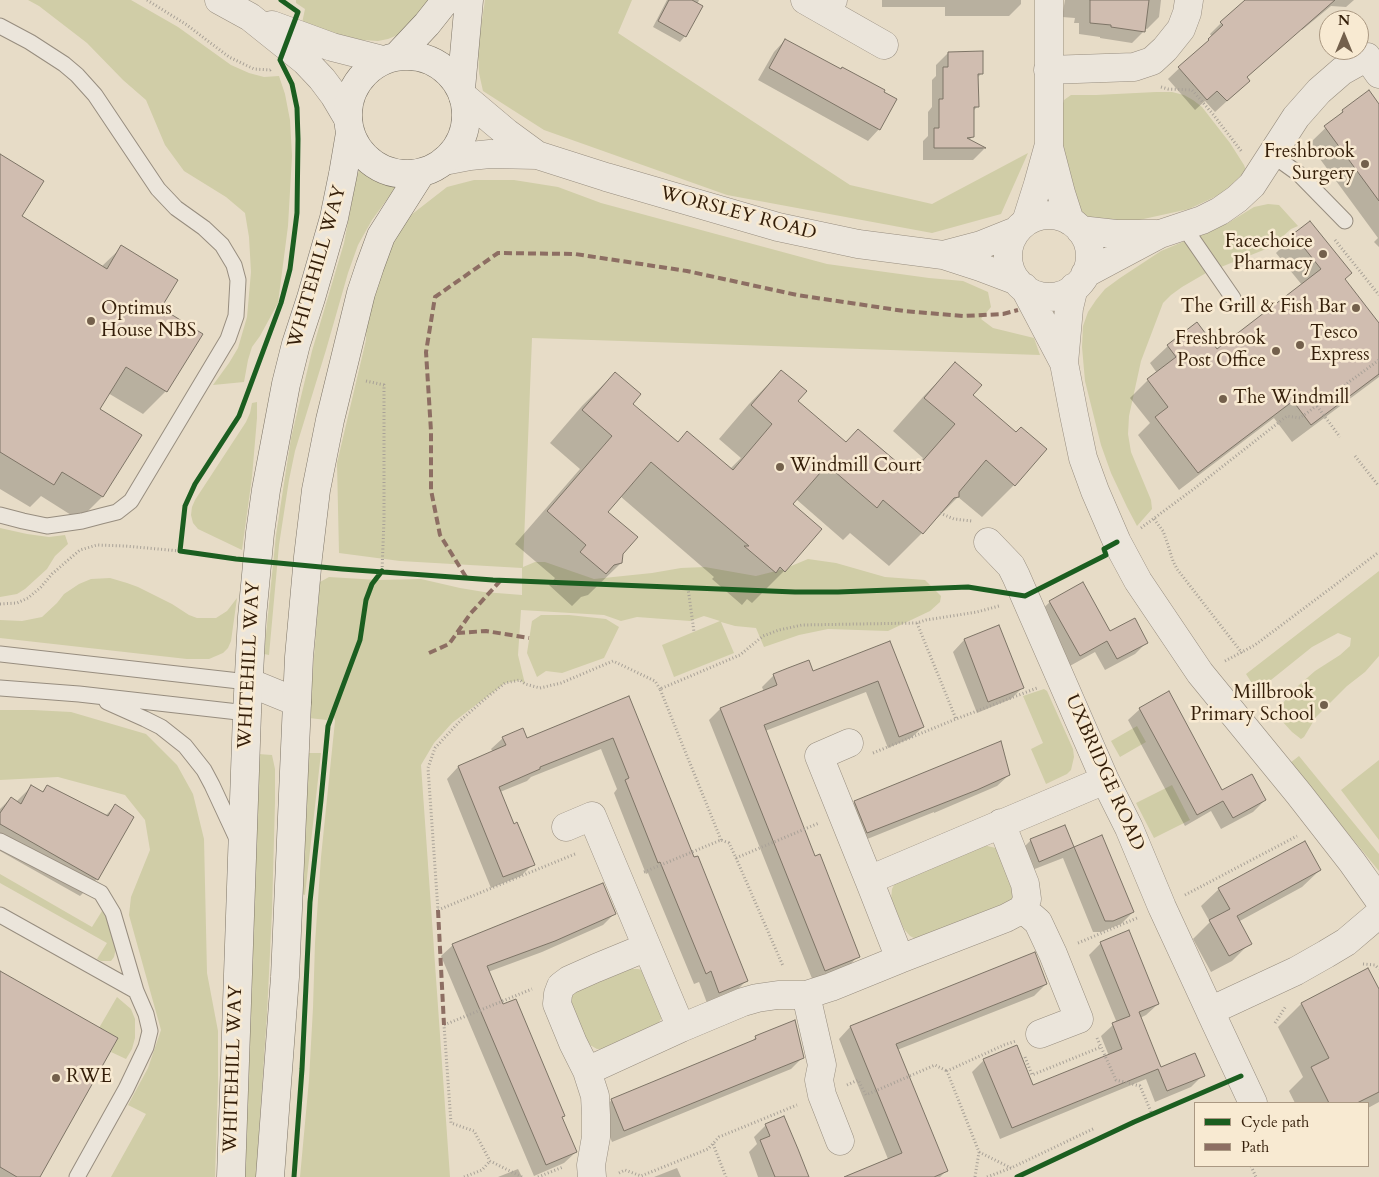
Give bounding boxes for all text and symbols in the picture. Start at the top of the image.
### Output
north arrow [1319,10,1369,60]
text: N [1338,11,1350,30]
place label: Freshbrook Surgery [1264,142,1355,186]
marker: Freshbrook Surgery [1359,158,1371,170]
street label: WORSLEY ROAD [657,182,819,246]
street label: WHITEHILL WAY [284,183,352,351]
place label: Facechoice Pharmacy [1225,232,1313,276]
marker: Facechoice Pharmacy [1317,248,1329,260]
place label: The Grill & Fish Bar [1180,297,1346,319]
place label: Optimus House NBS [101,299,196,343]
marker: The Grill & Fish Bar [1350,302,1362,314]
marker: Optimus House NBS [85,315,97,327]
place label: Tesco Express [1310,323,1370,367]
place label: Freshbrook Post Office [1175,329,1266,373]
marker: Tesco Express [1294,339,1306,351]
marker: Freshbrook Post Office [1270,345,1282,357]
place label: The Windmill [1233,388,1349,410]
marker: The Windmill [1217,393,1229,405]
place label: Windmill Court [790,456,922,478]
marker: Windmill Court [774,461,786,473]
street label: WHITEHILL WAY [234,580,266,750]
place label: Millbrook Primary School [1190,683,1314,727]
street label: UXBRIDGE ROAD [1059,691,1149,855]
marker: Millbrook Primary School [1318,699,1330,711]
street label: WHITEHILL WAY [220,985,248,1153]
place label: RWE [66,1067,112,1089]
marker: RWE [50,1072,62,1084]
legend [1194,1102,1369,1167]
text: Cycle path [1241,1112,1309,1132]
text: Path [1241,1137,1269,1157]

